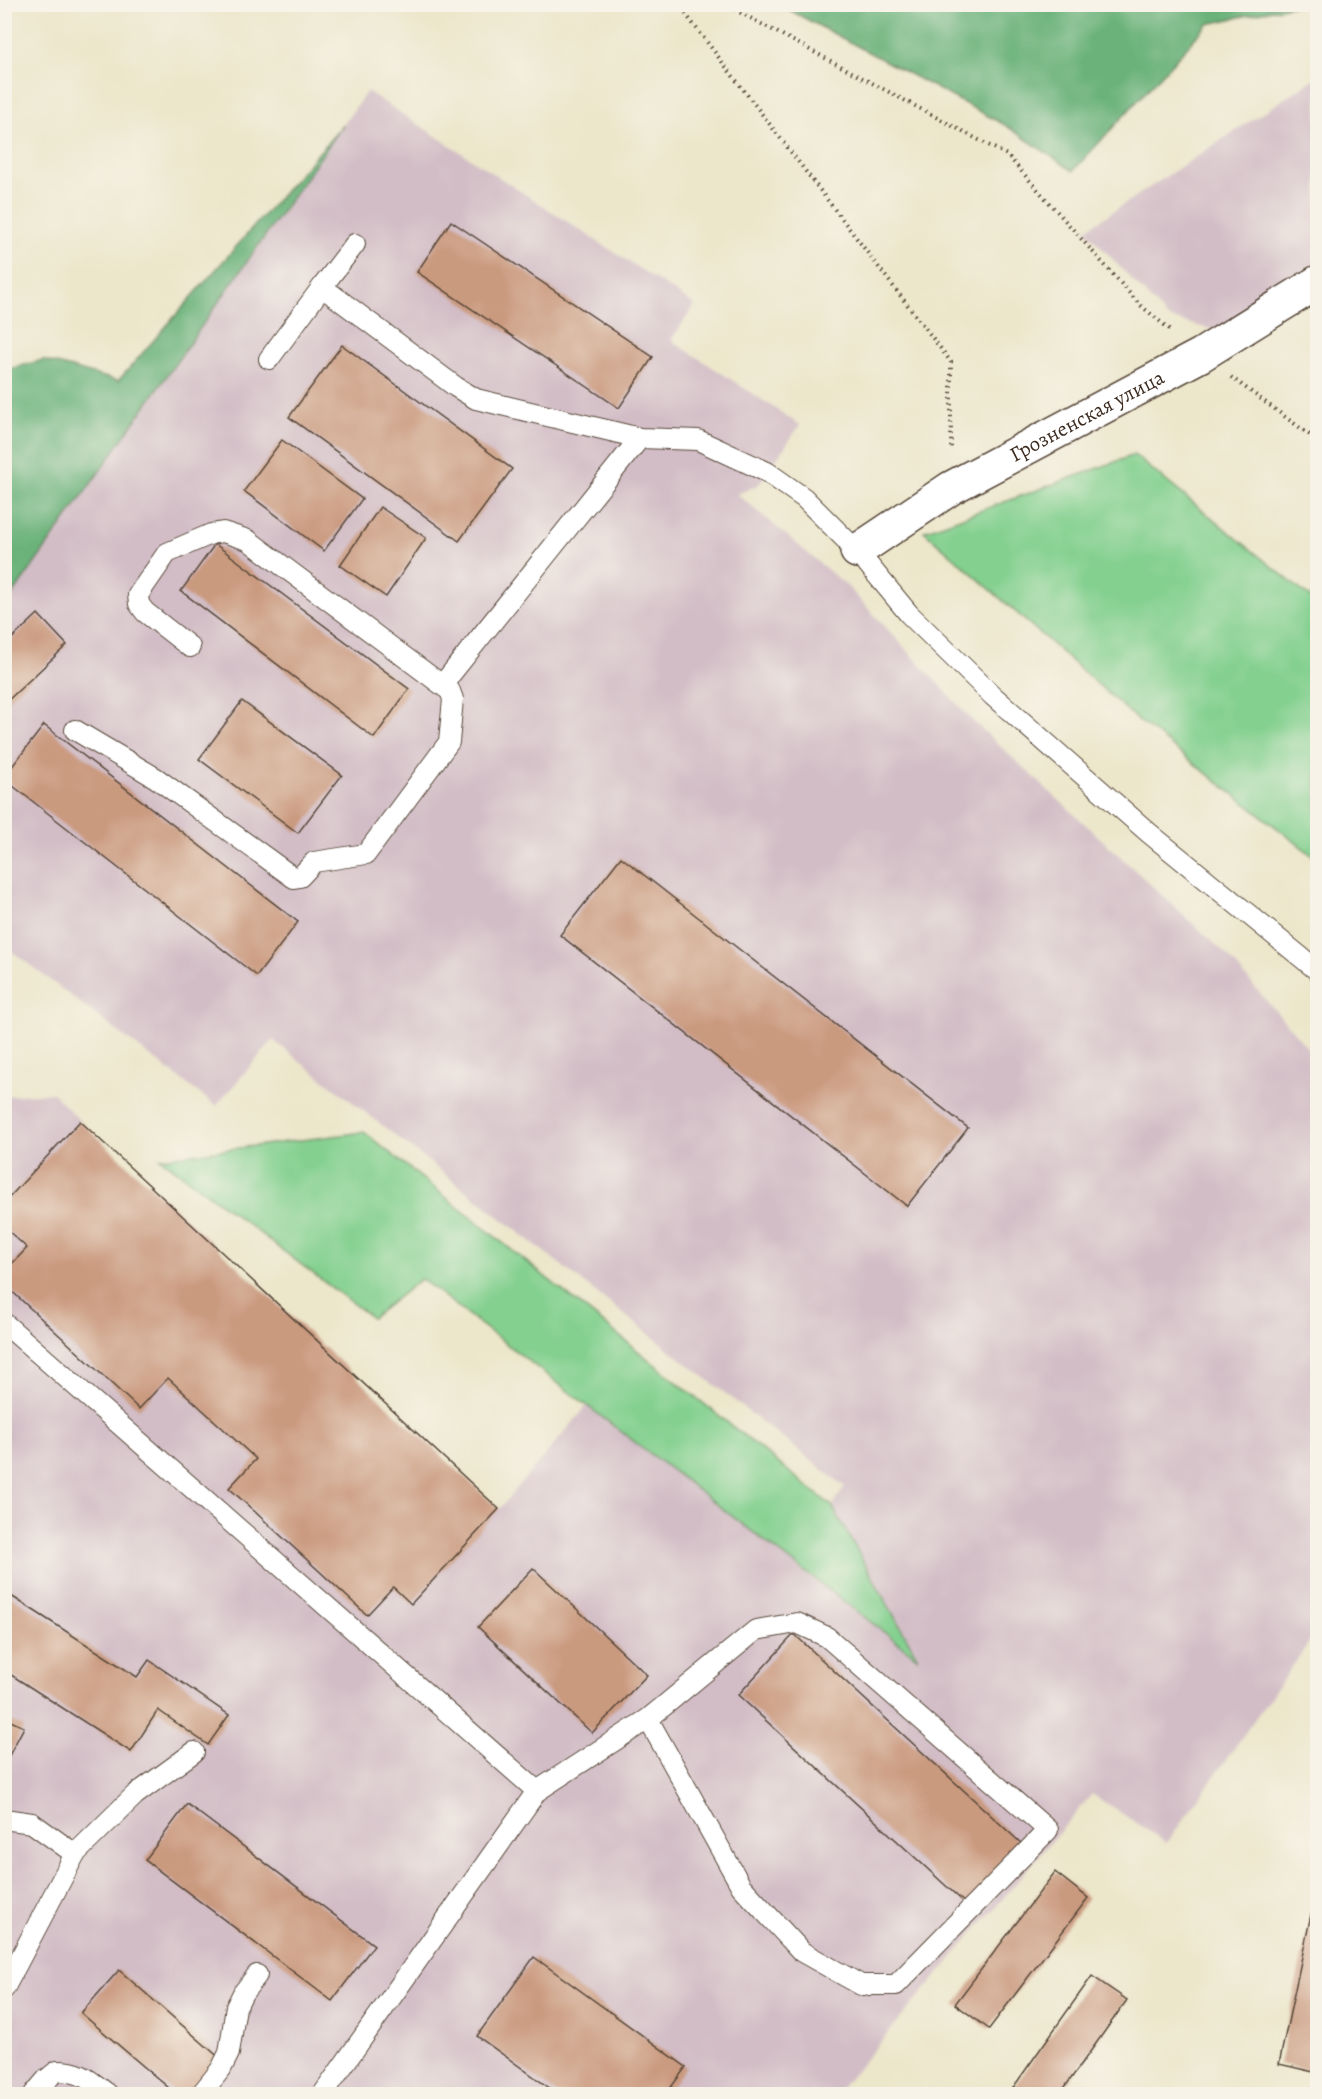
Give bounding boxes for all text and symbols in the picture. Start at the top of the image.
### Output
street label: Грозненская улица [1005,363,1169,468]

